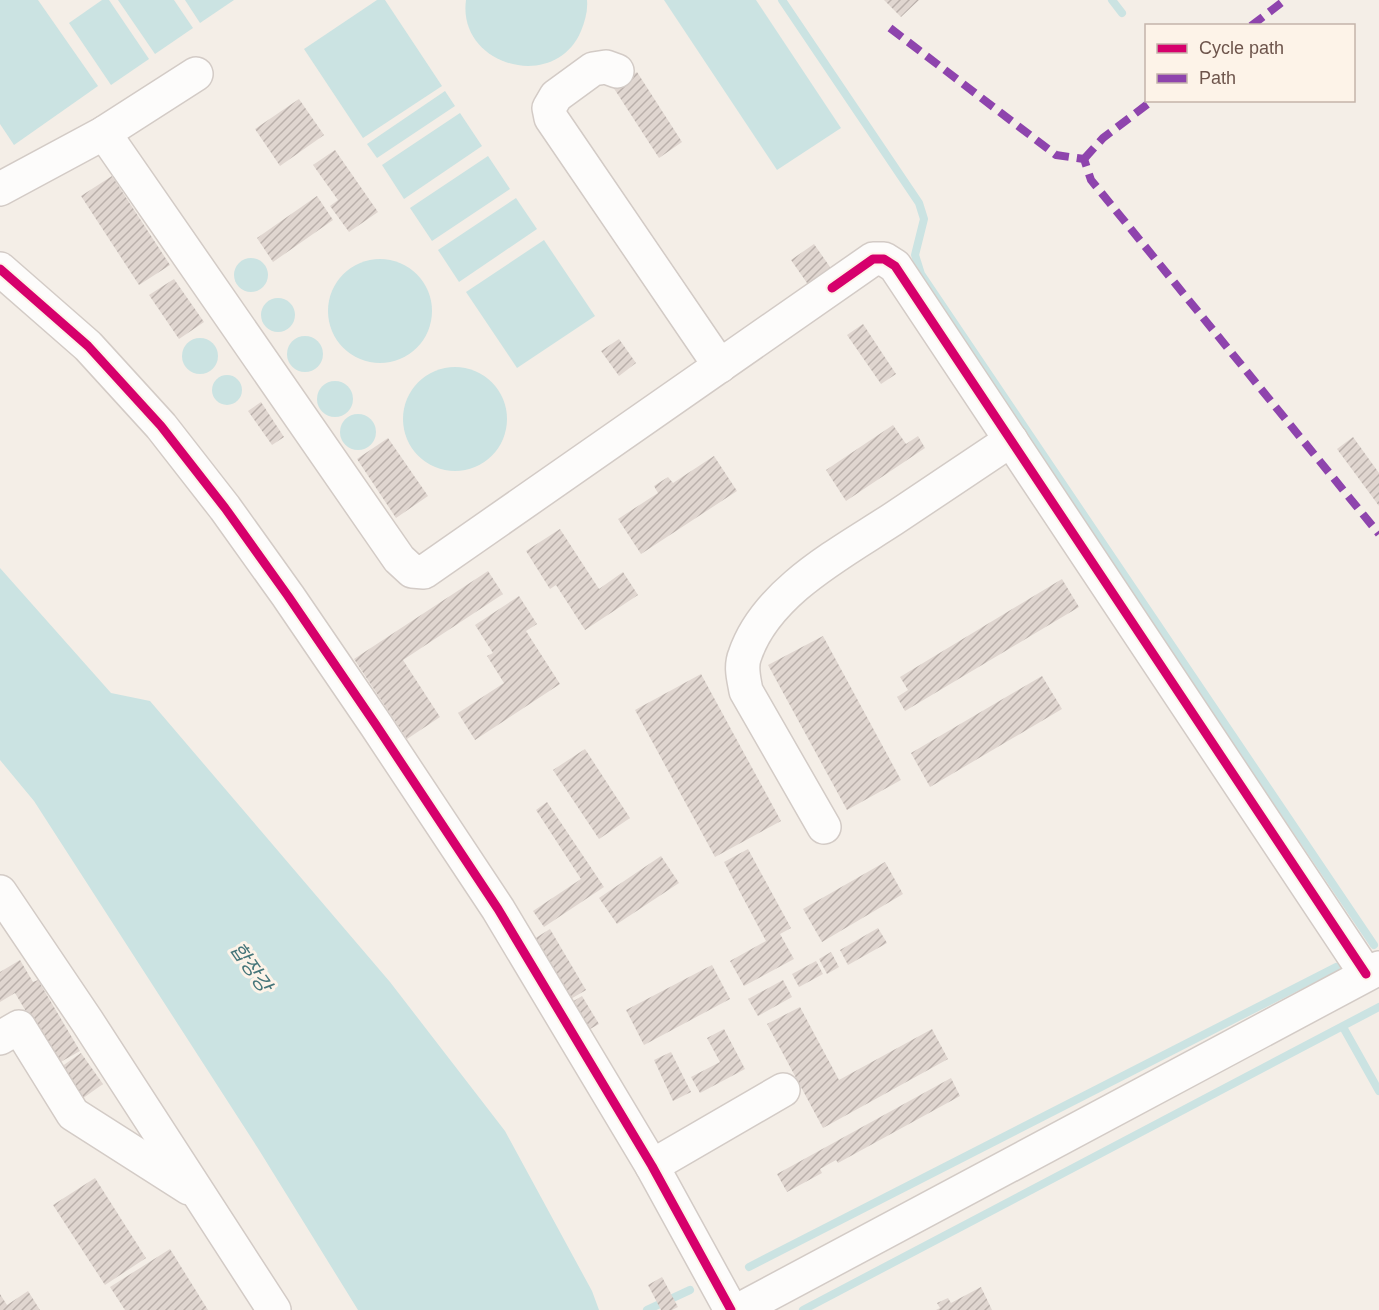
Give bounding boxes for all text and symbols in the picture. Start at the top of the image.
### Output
legend [1145,24,1355,102]
text: Cycle path [1199,38,1284,58]
text: Path [1199,68,1236,88]
water label: 합장강 [226,938,277,998]

